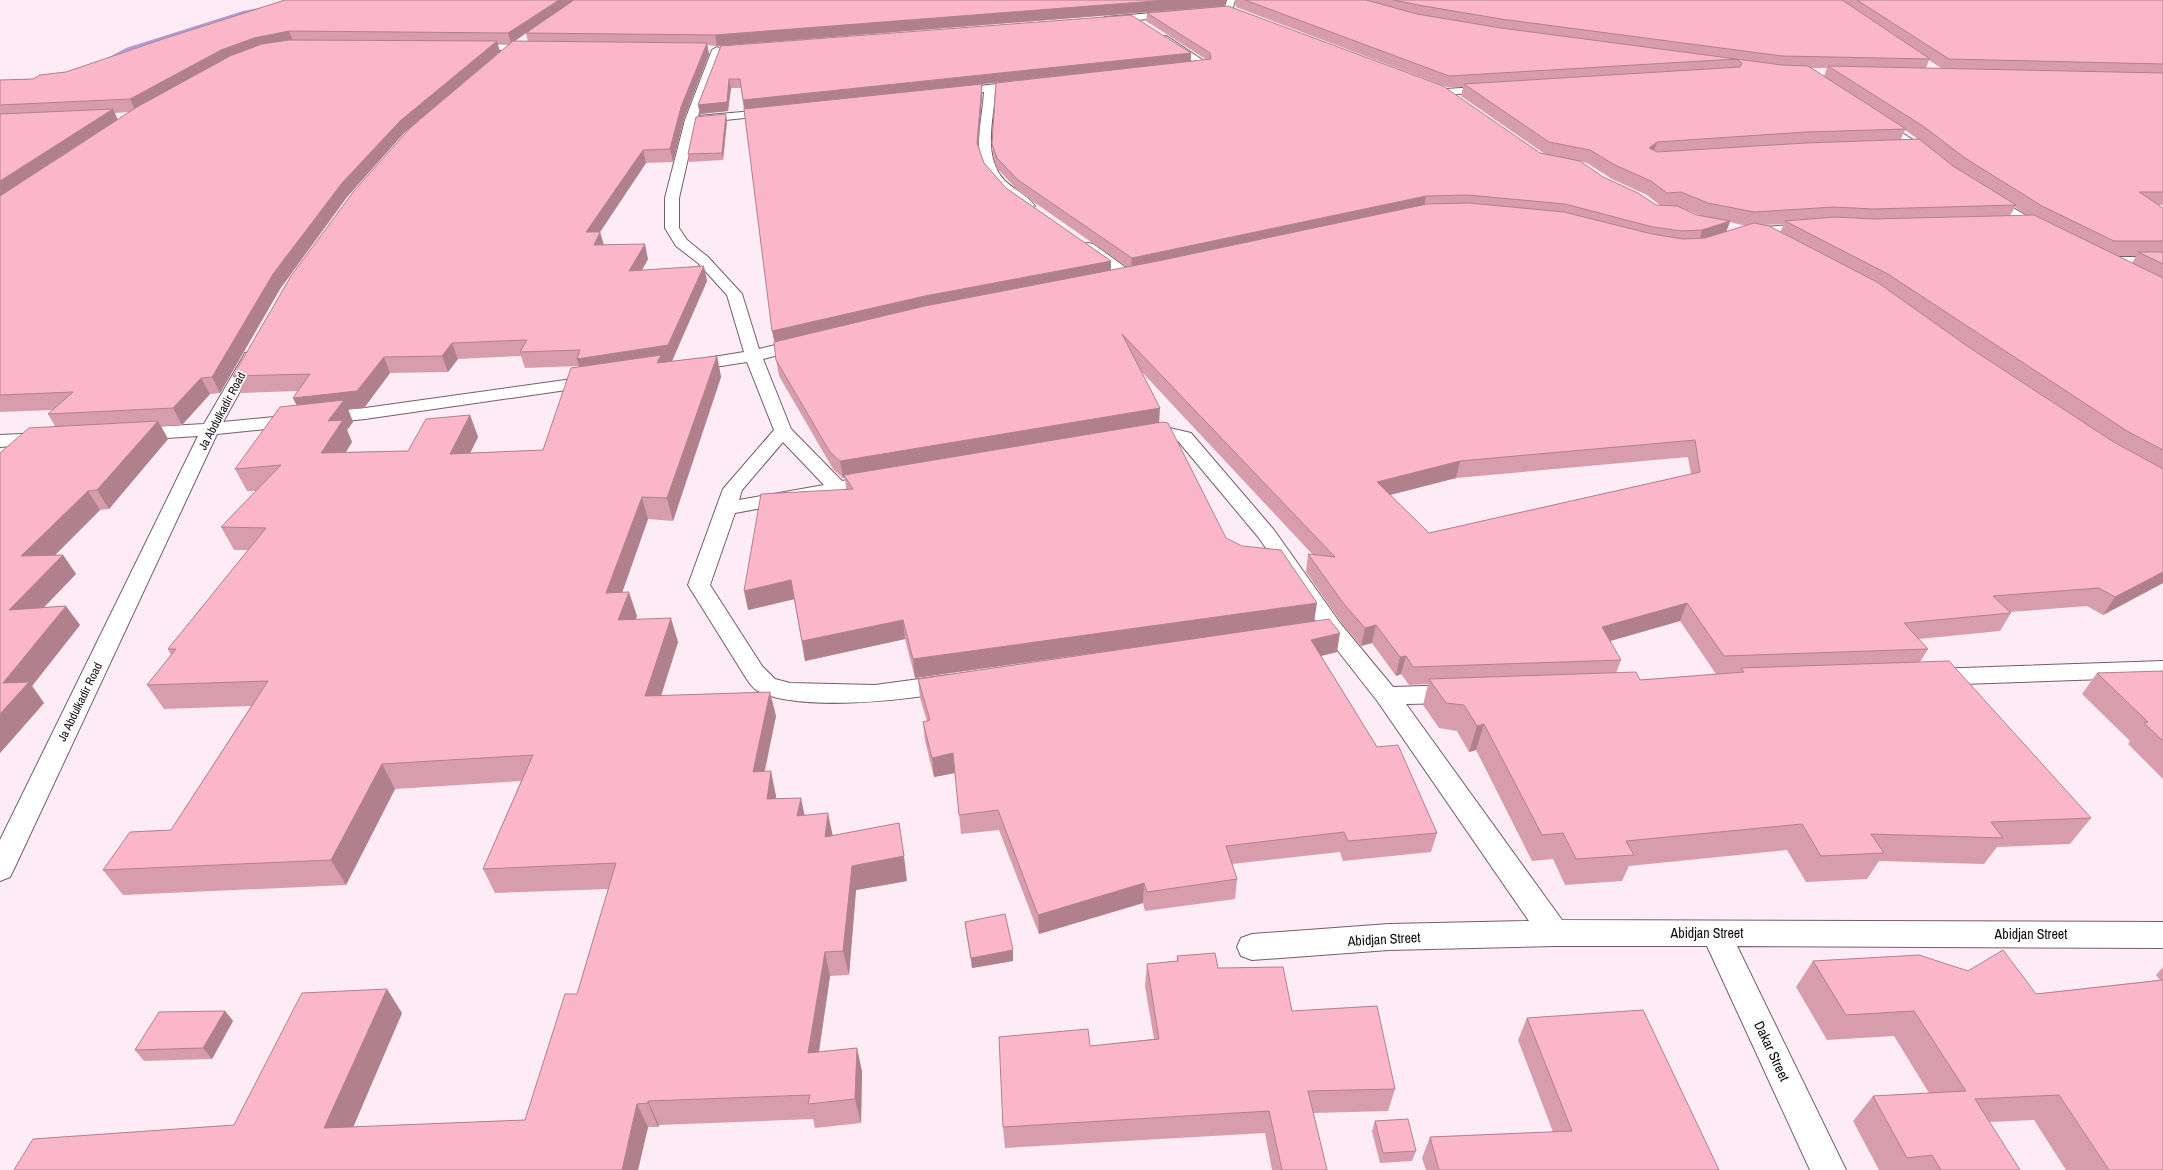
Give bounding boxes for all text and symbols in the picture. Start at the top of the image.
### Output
street label: Ja Abdulkadir Road [195,369,249,453]
street label: Ja Abdulkadir Road [54,660,106,744]
street label: Abidjan Street [1670,924,1743,942]
street label: Abidjan Street [1994,925,2067,943]
street label: Abidjan Street [1346,928,1421,950]
street label: Dakar Street [1750,1018,1794,1084]

